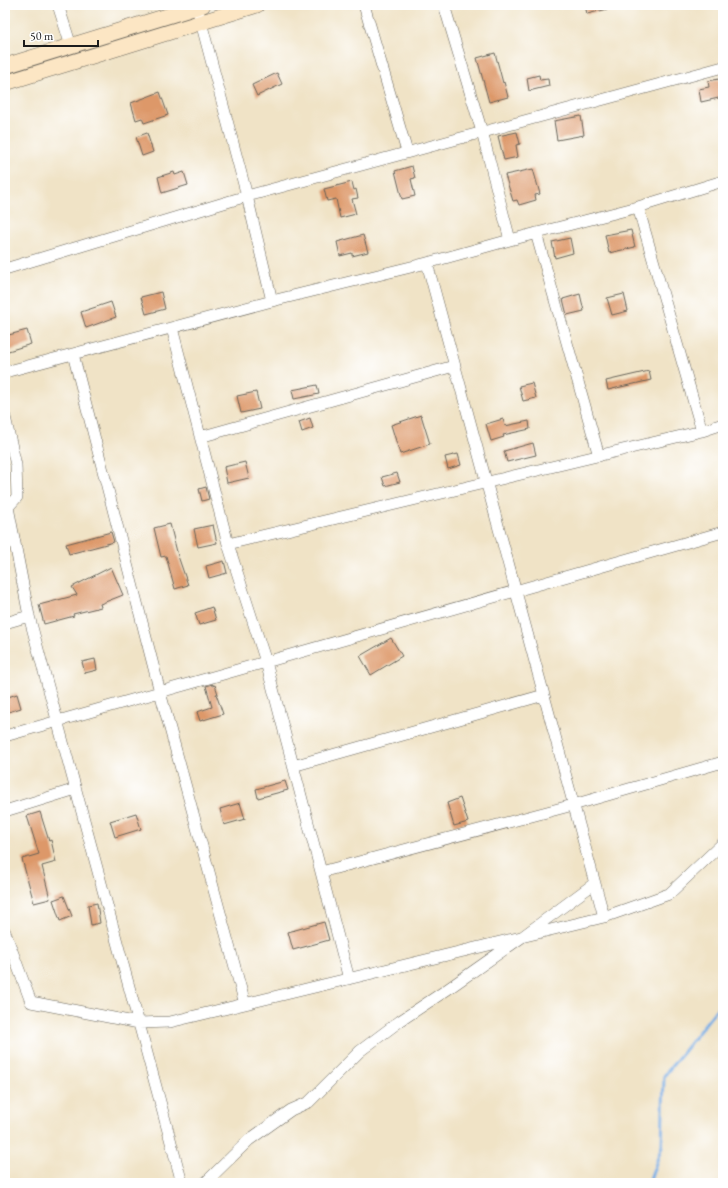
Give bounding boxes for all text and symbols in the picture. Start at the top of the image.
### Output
scale bar [24,22,98,48]
text: 50 m [30,28,54,44]

